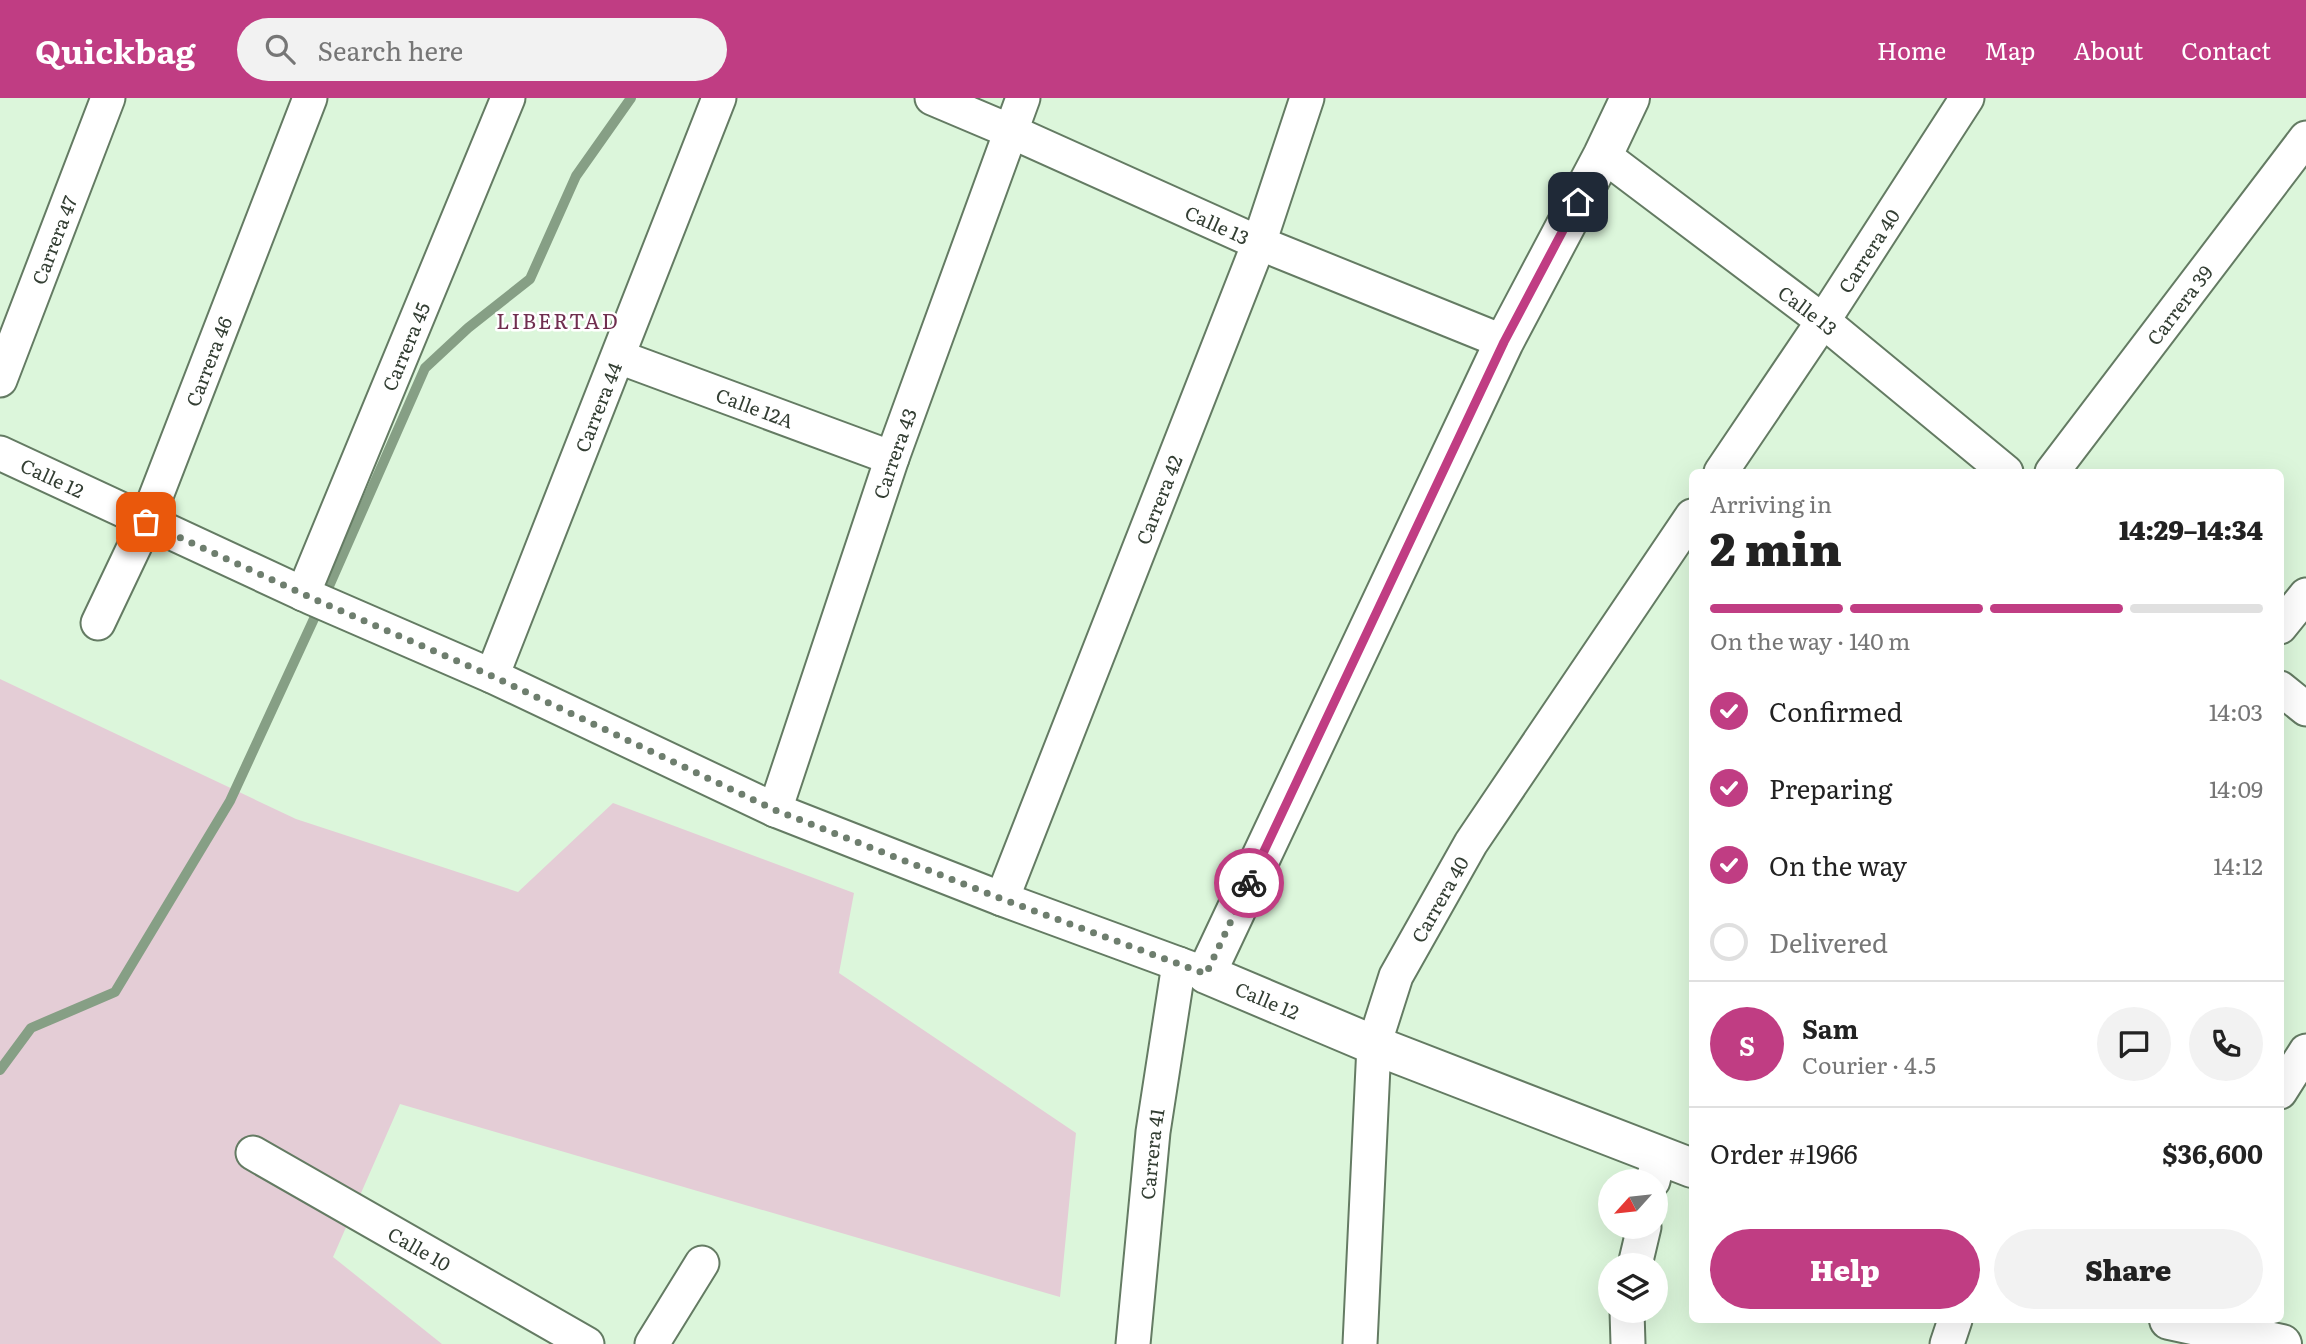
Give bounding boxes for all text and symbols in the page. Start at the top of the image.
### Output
search box [237,18,727,81]
text: Quickbag [35,25,195,74]
icon: search [261,30,299,68]
text: Search here [317,30,463,69]
text: Home [1877,32,1946,67]
text: Map [1984,32,2035,67]
text: About [2073,32,2143,67]
text: Contact [2181,32,2271,67]
pin [1548,172,1608,232]
icon: home [1559,183,1597,221]
street label: Carrera 47 [24,191,84,288]
street label: Calle 13 [1181,198,1254,251]
street label: Carrera 40 [1831,203,1906,298]
street label: Carrera 39 [2140,259,2219,351]
street label: Calle 13 [1773,278,1844,341]
street label: Carrera 45 [375,297,436,395]
district label: LIBERTAD [496,304,620,335]
street label: Carrera 46 [178,312,238,410]
street label: Carrera 44 [567,357,628,456]
street label: Calle 12A [712,380,798,434]
street label: Carrera 43 [865,404,923,502]
street label: Calle 12 [16,451,89,504]
street label: Carrera 42 [1128,451,1189,548]
text: Arriving in [1710,486,1832,520]
pin [116,492,176,552]
icon: bag [127,503,165,541]
text: 14:29–14:34 [2119,509,2263,548]
text: 2 min [1710,512,1842,580]
text: On the way · 140 m [1710,623,1910,657]
text: Confirmed [1769,691,1903,730]
icon: check [1710,692,1748,730]
text: 14:03 [2209,694,2263,728]
text: Preparing [1769,768,1892,807]
icon: check [1710,769,1748,807]
text: 14:09 [2209,771,2263,805]
text: On the way [1769,845,1907,884]
icon: check [1710,846,1748,884]
courier [1214,848,1284,918]
text: 14:12 [2213,848,2263,882]
street label: Carrera 40 [1404,851,1475,947]
icon: bike [1230,864,1268,902]
text: Delivered [1769,922,1888,961]
street label: Calle 12 [1231,974,1304,1026]
button: chat [2097,1007,2171,1081]
button: phone [2189,1007,2263,1081]
text: Sam [1802,1008,1858,1047]
text: S [1739,1025,1755,1064]
text: Courier · 4.5 [1802,1047,1936,1081]
street label: Carrera 41 [1133,1106,1171,1201]
text: Order #1966 [1710,1133,1858,1172]
text: $36,600 [2162,1133,2263,1172]
north arrow [1598,1169,1668,1239]
map controls [1598,1169,1668,1323]
street label: Calle 10 [383,1219,456,1277]
button: Help [1710,1229,1980,1309]
button: Share [1994,1229,2263,1309]
button: layers [1598,1253,1668,1323]

